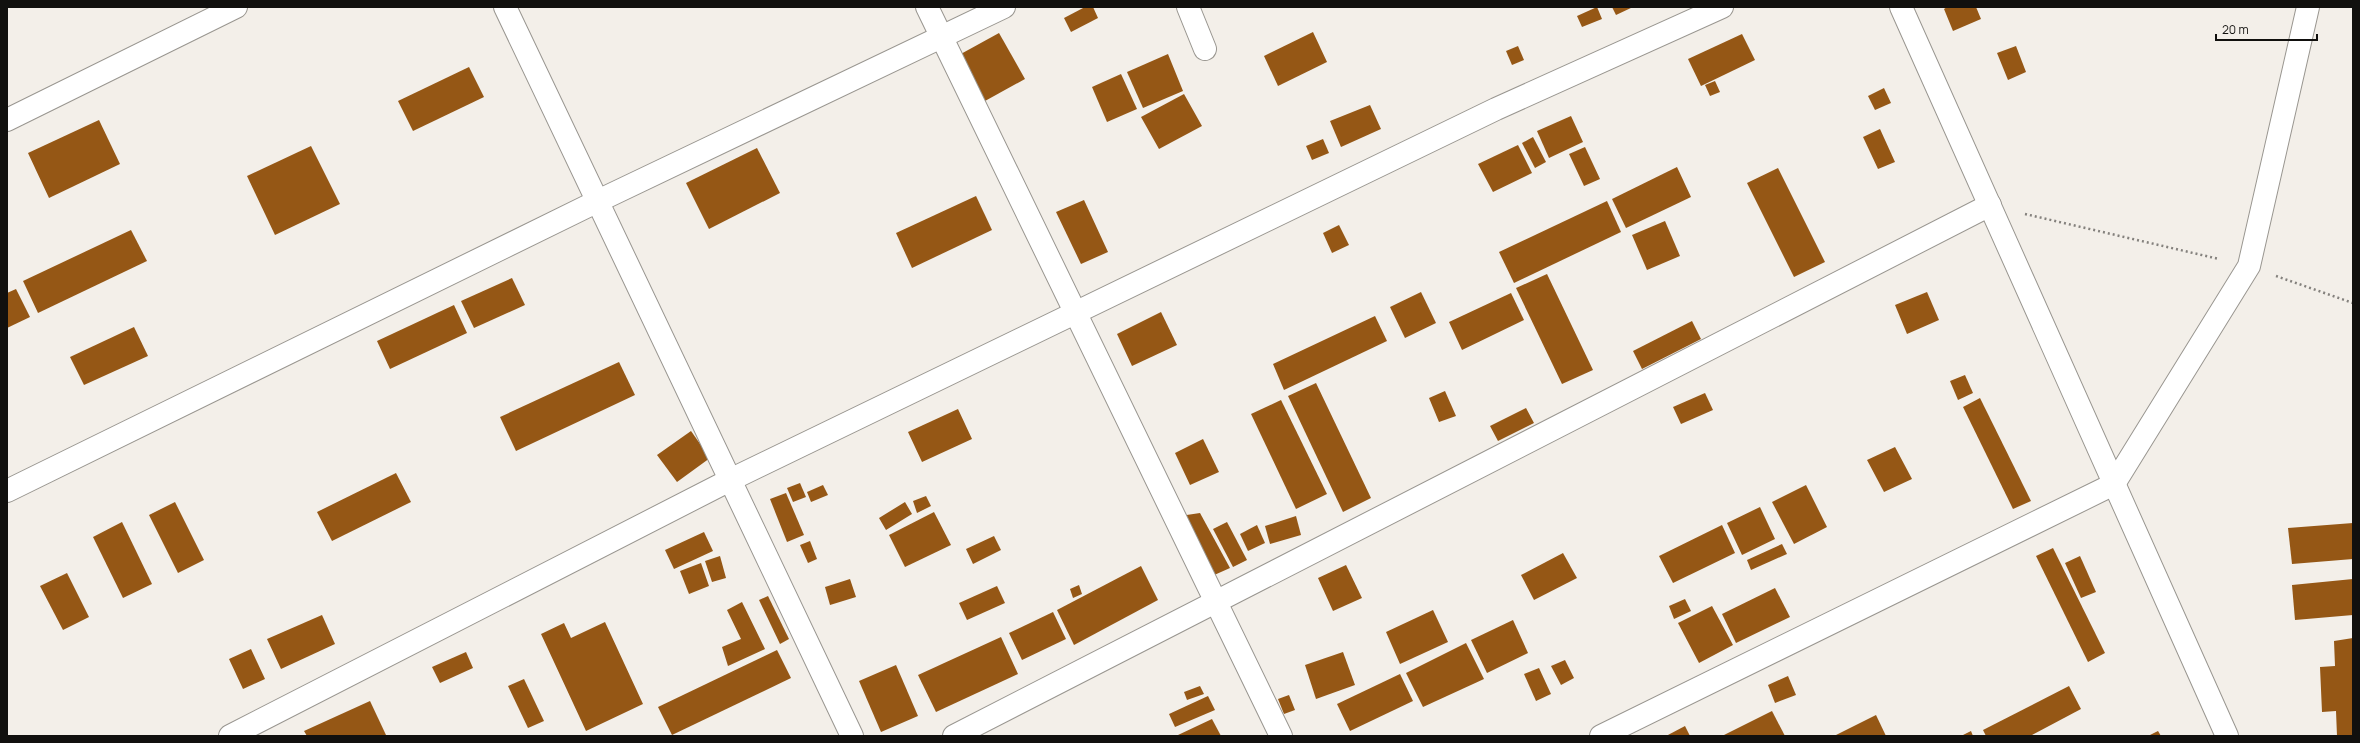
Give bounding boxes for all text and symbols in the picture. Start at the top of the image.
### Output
scale bar [2216,16,2317,42]
text: 20 m [2222,21,2249,38]

